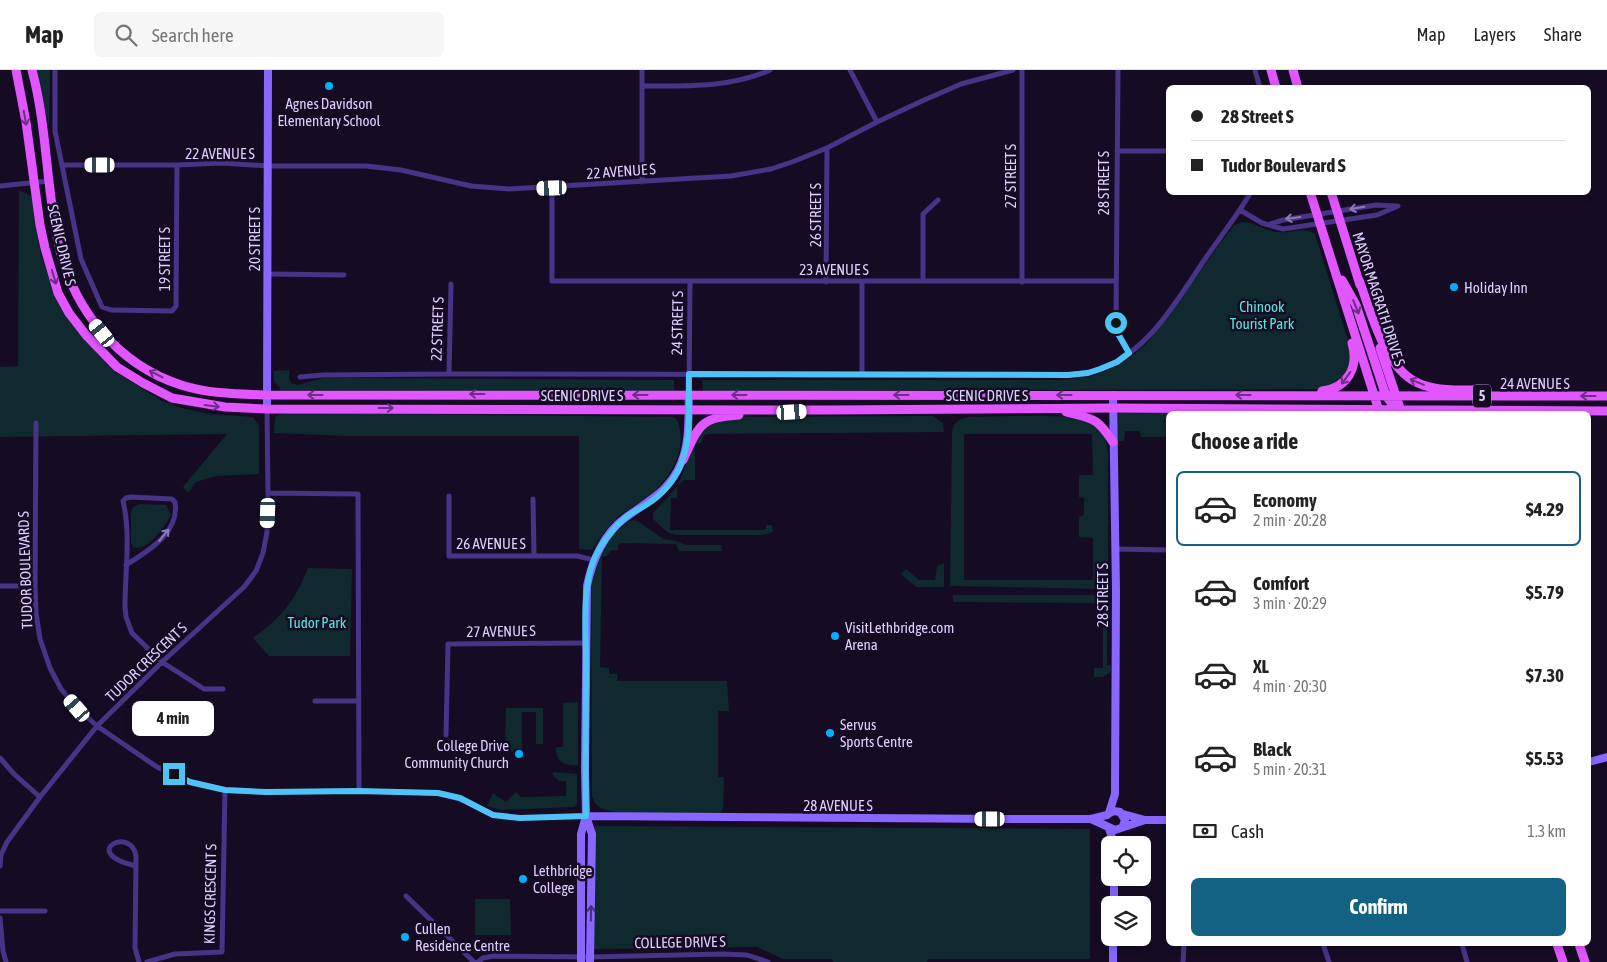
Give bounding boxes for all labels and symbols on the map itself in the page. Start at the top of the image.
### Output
marker: Agnes Davidson Elementary School [323,80,335,92]
place label: Agnes Davidson Elementary School [277,95,381,129]
one-way arrow [21,109,31,125]
street label: 27 STREET S [1002,144,1019,208]
street label: 22 AVENUE S [185,145,255,162]
street label: 28 STREET S [1095,151,1112,215]
car [85,158,115,173]
street label: 22 AVENUE S [586,160,656,182]
car [536,180,567,196]
street label: 26 STREET S [807,183,824,247]
street label: SCENIC DRIVE S [44,203,80,287]
one-way arrow [1349,203,1365,213]
street label: 20 STREET S [246,207,263,271]
one-way arrow [1285,214,1301,224]
street label: 19 STREET S [156,227,173,291]
street label: MAYOR MAGRATH DRIVE S [1349,230,1409,368]
street label: 23 AVENUE S [799,261,869,278]
one-way arrow [49,269,59,285]
place label: Holiday Inn [1464,279,1528,296]
marker: Holiday Inn [1448,281,1460,293]
street label: 24 STREET S [668,291,686,355]
street label: 22 STREET S [427,297,447,361]
park label: Chinook Tourist Park [1230,298,1295,332]
one-way arrow [1352,299,1362,314]
route start [1105,312,1127,334]
car [86,317,117,349]
one-way arrow [148,369,163,379]
one-way arrow [1341,371,1351,385]
street label: 24 AVENUE S [1500,375,1570,392]
one-way arrow [1410,377,1425,387]
road number: 5 [1473,384,1491,408]
street label: SCENIC DRIVE S [541,387,623,404]
street label: SCENIC DRIVE S [946,387,1028,404]
one-way arrow [470,389,486,399]
one-way arrow [307,390,324,400]
one-way arrow [632,390,648,400]
one-way arrow [731,390,748,400]
one-way arrow [894,390,910,400]
one-way arrow [1056,390,1072,400]
one-way arrow [1236,390,1252,400]
one-way arrow [1581,391,1597,401]
one-way arrow [203,401,219,411]
one-way arrow [377,403,393,413]
car [776,404,807,420]
car [259,498,276,528]
street label: TUDOR BOULEVARD S [14,511,36,629]
one-way arrow [158,528,169,541]
street label: 26 AVENUE S [456,535,526,552]
street label: 28 STREET S [1094,563,1111,627]
park label: Tudor Park [288,614,347,631]
street label: TUDOR CRESCENT S [102,619,190,705]
place label: VisitLethbridge.com Arena [845,619,954,653]
street label: 27 AVENUE S [466,622,536,640]
marker: VisitLethbridge.com Arena [829,630,841,642]
car [61,692,92,724]
callout: 4 min [133,702,215,736]
place label: Servus Sports Centre [840,716,913,750]
marker: Servus Sports Centre [824,727,836,739]
place label: College Drive Community Church [405,737,509,771]
marker: College Drive Community Church [513,748,525,760]
route end [163,763,185,785]
street label: 28 AVENUE S [803,797,873,814]
car [975,812,1005,827]
street label: KINGS CRESCENT S [201,844,219,944]
place label: Lethbridge College [533,862,592,896]
marker: Lethbridge College [517,873,529,885]
one-way arrow [586,906,596,922]
place label: Cullen Residence Centre [415,920,510,954]
marker: Cullen Residence Centre [399,931,411,943]
street label: COLLEGE DRIVE S [634,933,726,951]

